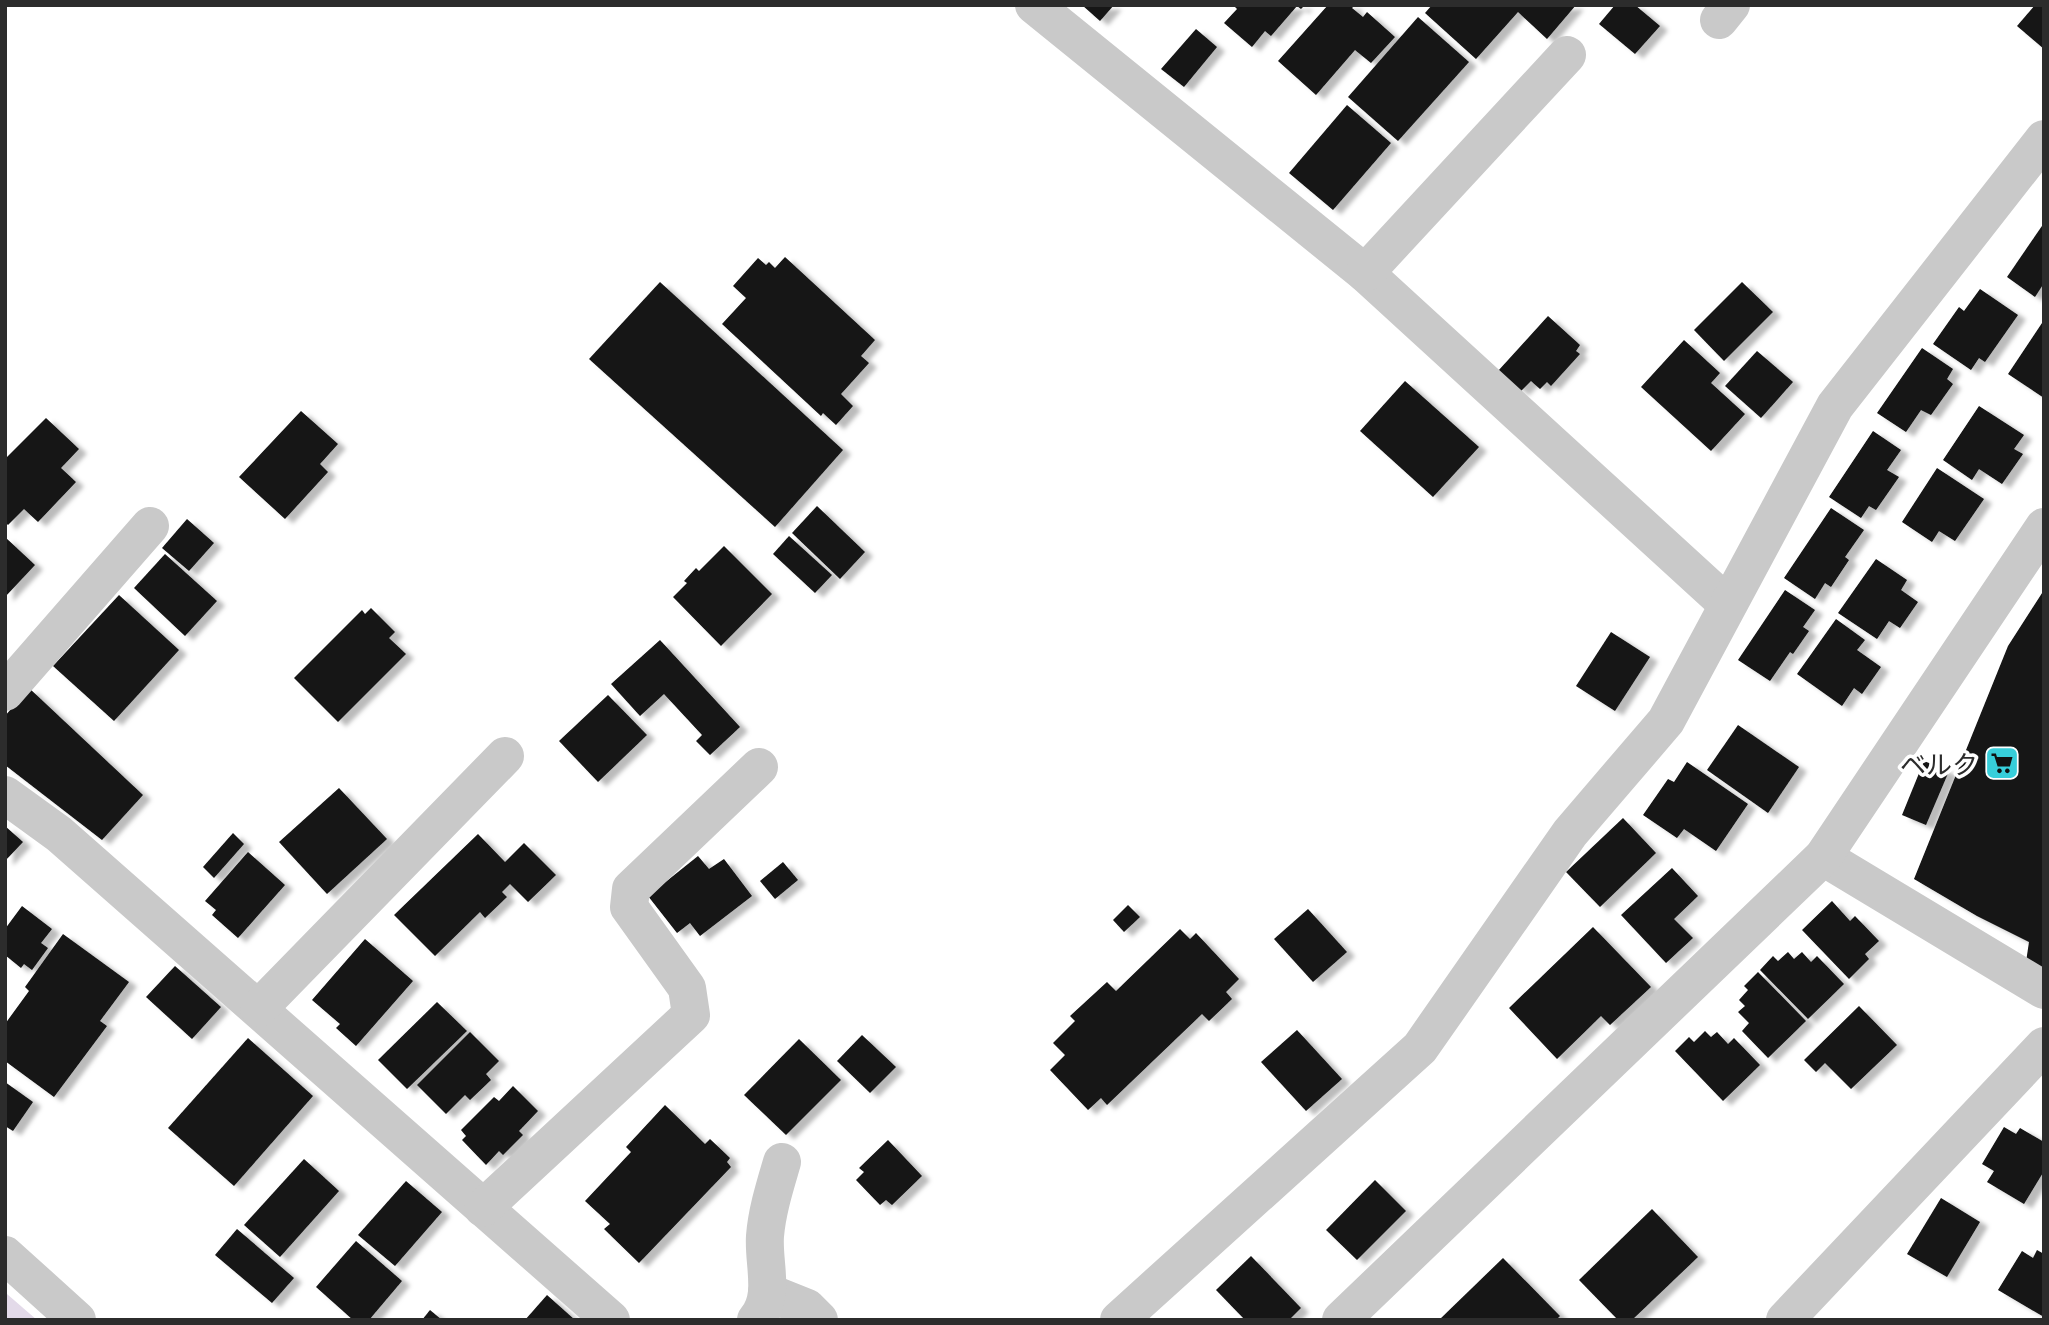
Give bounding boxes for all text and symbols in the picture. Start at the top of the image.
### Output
supermarket icon: ベルク [1983,744,2021,782]
place label: ベルク [1900,748,1978,779]

